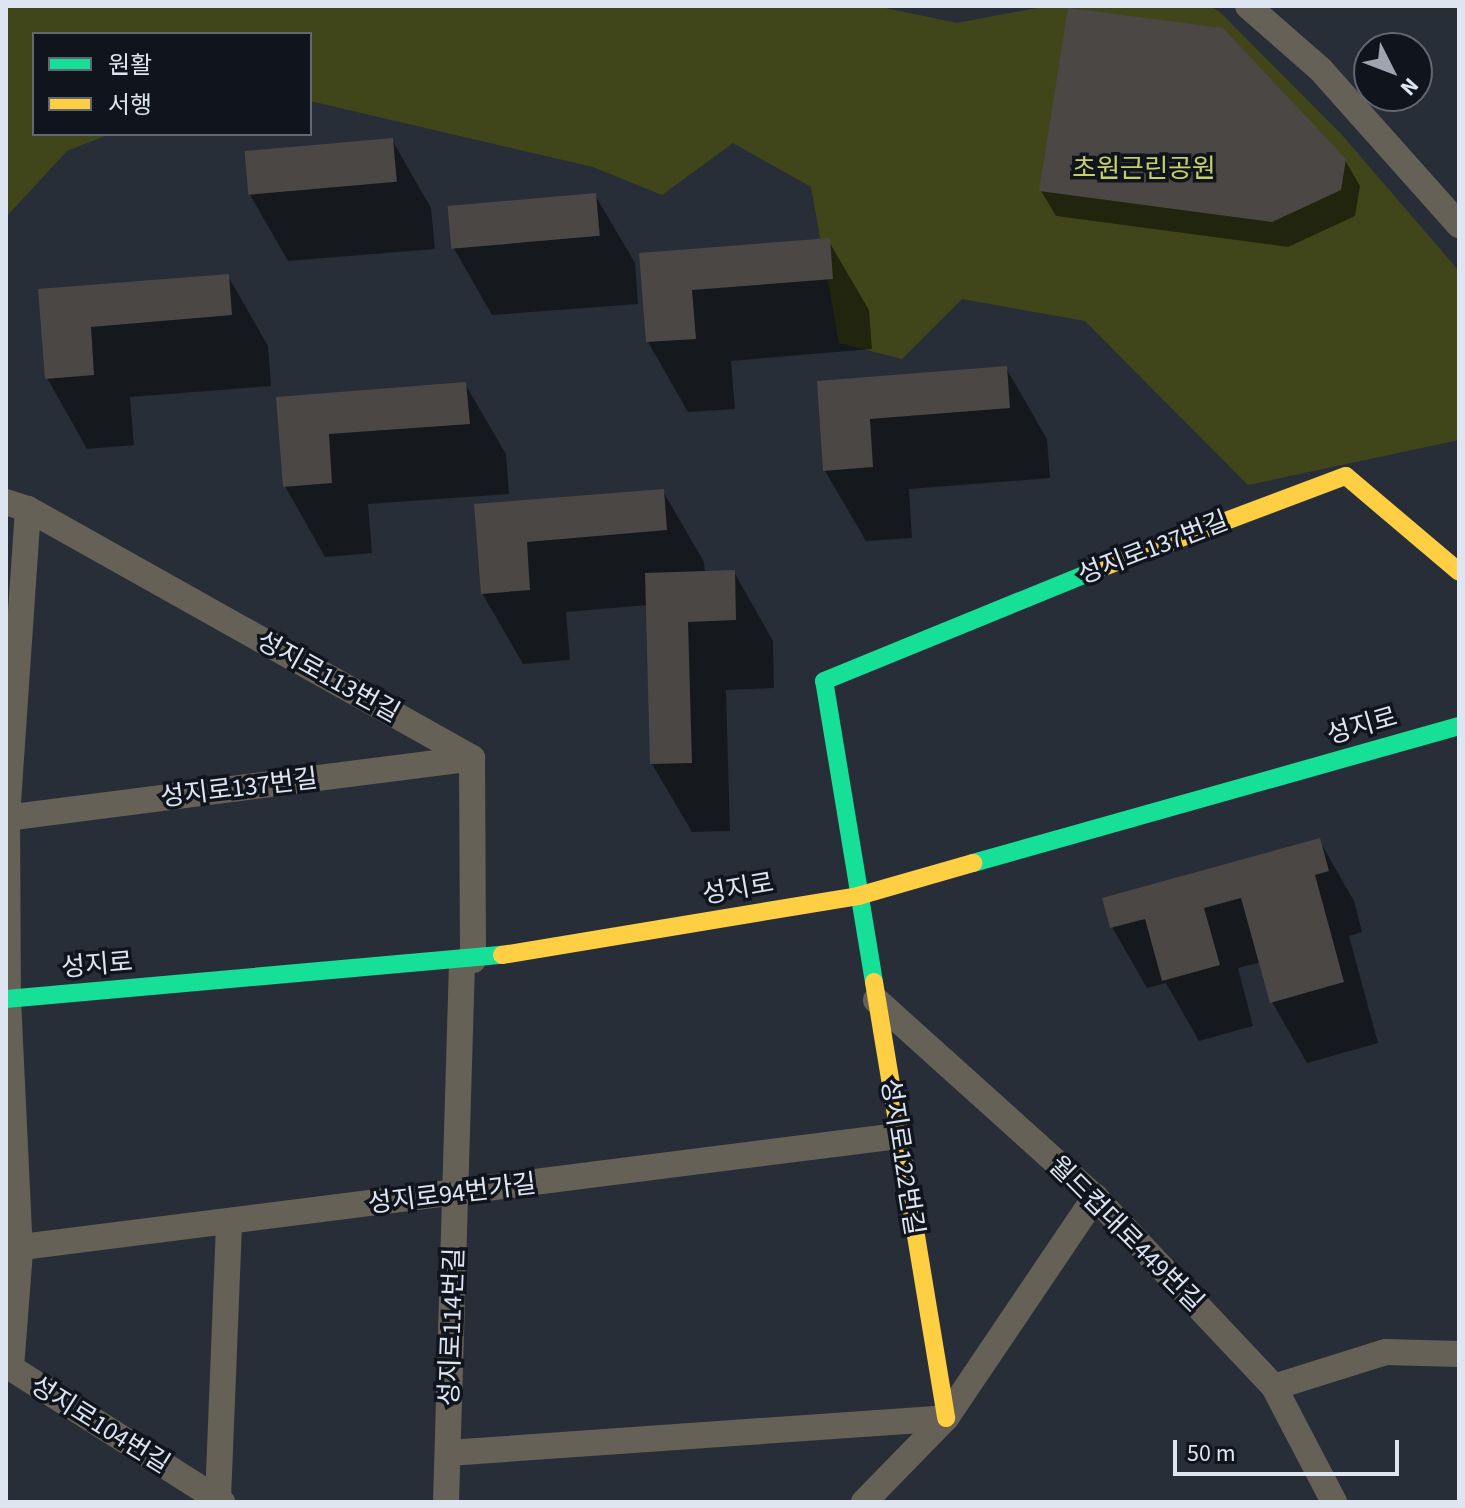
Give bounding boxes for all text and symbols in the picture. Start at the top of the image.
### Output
legend [32,32,312,136]
north arrow [1353,32,1433,112]
text: 원활 [108,48,152,83]
text: N [1393,71,1426,103]
text: 서행 [108,88,152,123]
park label: 초원근린공원 [1072,153,1216,185]
street label: 성지로137번길 [1073,505,1233,591]
street label: 성지로113번길 [251,625,405,729]
street label: 성지로 [1323,701,1401,751]
street label: 성지로137번길 [159,763,319,813]
street label: 성지로 [700,867,776,911]
street label: 성지로 [60,946,134,984]
street label: 성지로122번길 [874,1076,930,1238]
street label: 월드컵대로449번길 [1042,1150,1210,1318]
street label: 성지로94번가길 [366,1168,538,1220]
street label: 성지로114번길 [434,1247,470,1407]
street label: 성지로104번길 [25,1370,175,1480]
scale bar [1177,1424,1403,1474]
text: 50 m [1187,1436,1236,1471]

